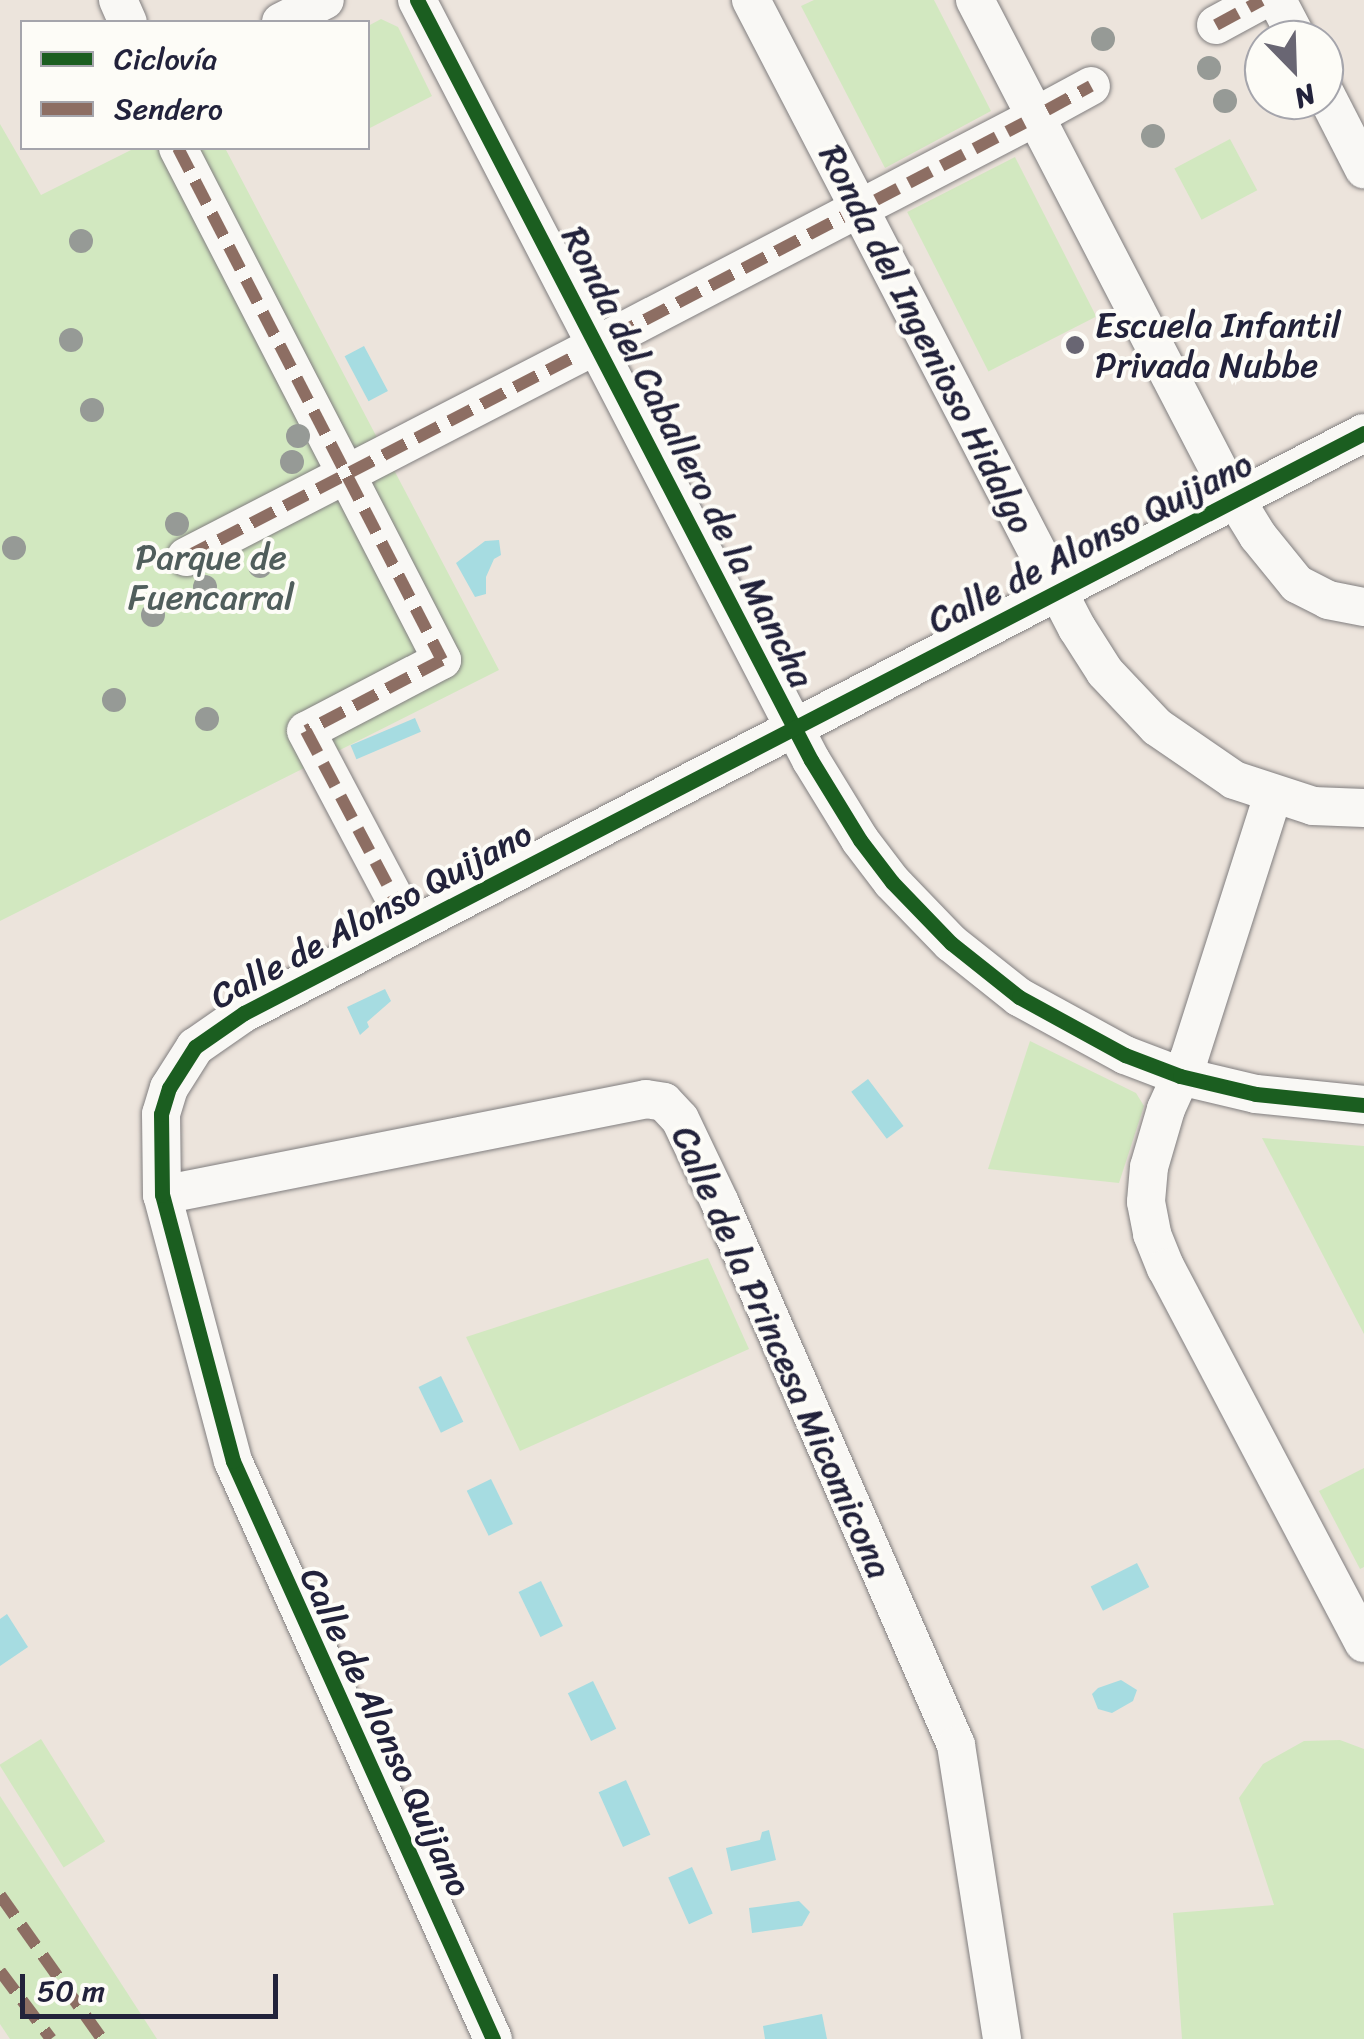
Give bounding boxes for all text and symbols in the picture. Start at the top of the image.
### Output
legend [20,20,370,150]
north arrow [1244,20,1344,120]
text: Ciclovía [114,32,217,86]
text: N [1287,70,1324,123]
text: Sendero [114,82,223,136]
street label: Ronda del Ingenioso Hidalgo [810,137,1044,541]
street label: Ronda del Caballero de la Mancha [553,219,823,695]
place label: Escuela Infantil Privada Nubbe [1095,304,1341,386]
marker: Escuela Infantil Privada Nubbe [1064,334,1086,356]
street label: Calle de Alonso Quijano [920,442,1260,642]
park label: Parque de Fuencarral [128,536,294,618]
street label: Calle de Alonso Quijano [202,812,540,1018]
street label: Calle de la Princesa Micomicona [663,1118,901,1586]
street label: Calle de Alonso Quijano [291,1560,481,1904]
scale bar [25,1954,282,2016]
text: 50 m [37,1964,105,2018]

